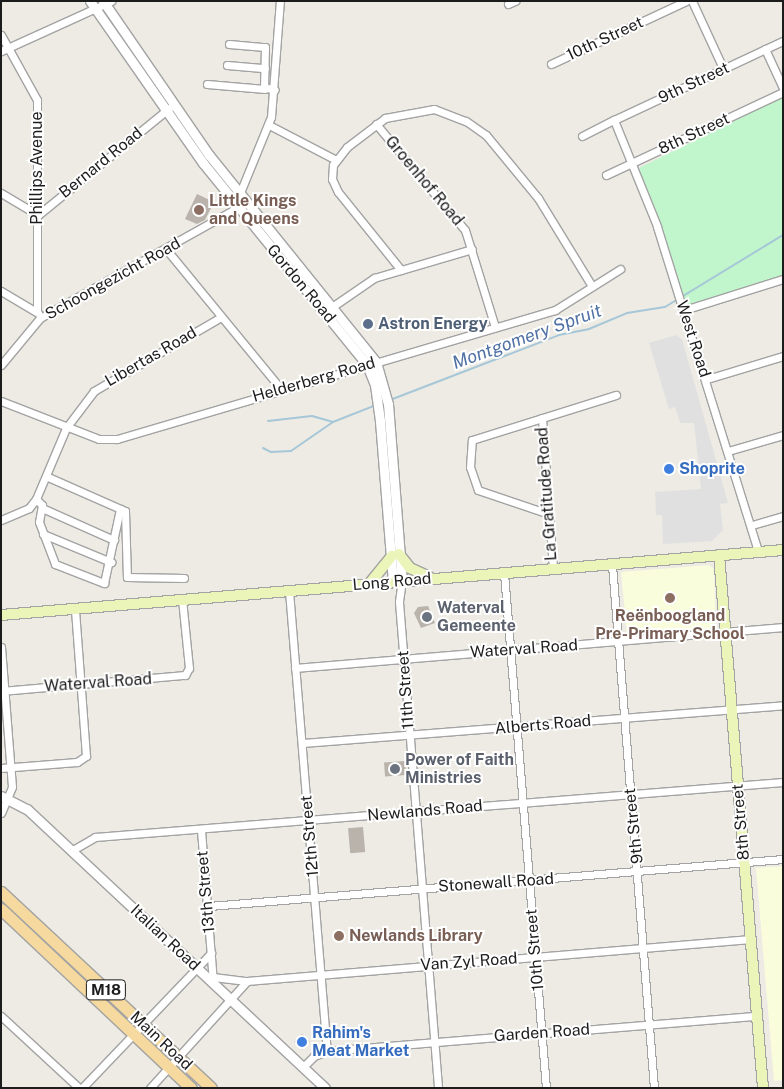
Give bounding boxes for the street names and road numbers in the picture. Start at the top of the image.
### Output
street label: 10th Street [564,13,646,65]
street label: 9th Street [655,58,733,108]
street label: 8th Street [655,109,733,159]
street label: Phillips Avenue [27,111,47,225]
street label: Bernard Road [55,124,147,202]
street label: Groenhof Road [381,132,467,230]
street label: Schoongezicht Road [42,234,184,324]
street label: Gordon Road [263,241,339,327]
street label: West Road [672,298,714,380]
street label: Libertas Road [102,323,200,391]
street label: Helderberg Road [250,353,378,407]
street label: La Gratitude Road [533,427,561,561]
street label: Long Road [352,569,432,595]
street label: Waterval Road [469,636,579,662]
street label: 11th Street [394,650,418,730]
street label: Waterval Road [43,670,153,696]
street label: Alberts Road [494,711,592,739]
street label: 8th Street [728,783,754,861]
street label: 9th Street [620,787,648,865]
street label: 12th Street [297,794,323,878]
street label: Newlands Road [367,796,483,826]
street label: 13th Street [193,850,219,934]
street label: Stonewall Road [437,869,555,897]
street label: Italian Road [126,901,204,975]
street label: 10th Street [522,908,548,992]
street label: Van Zyl Road [420,949,518,975]
road number: M18 [85,978,127,1002]
street label: Main Road [126,1007,196,1075]
street label: Garden Road [493,1020,591,1046]

